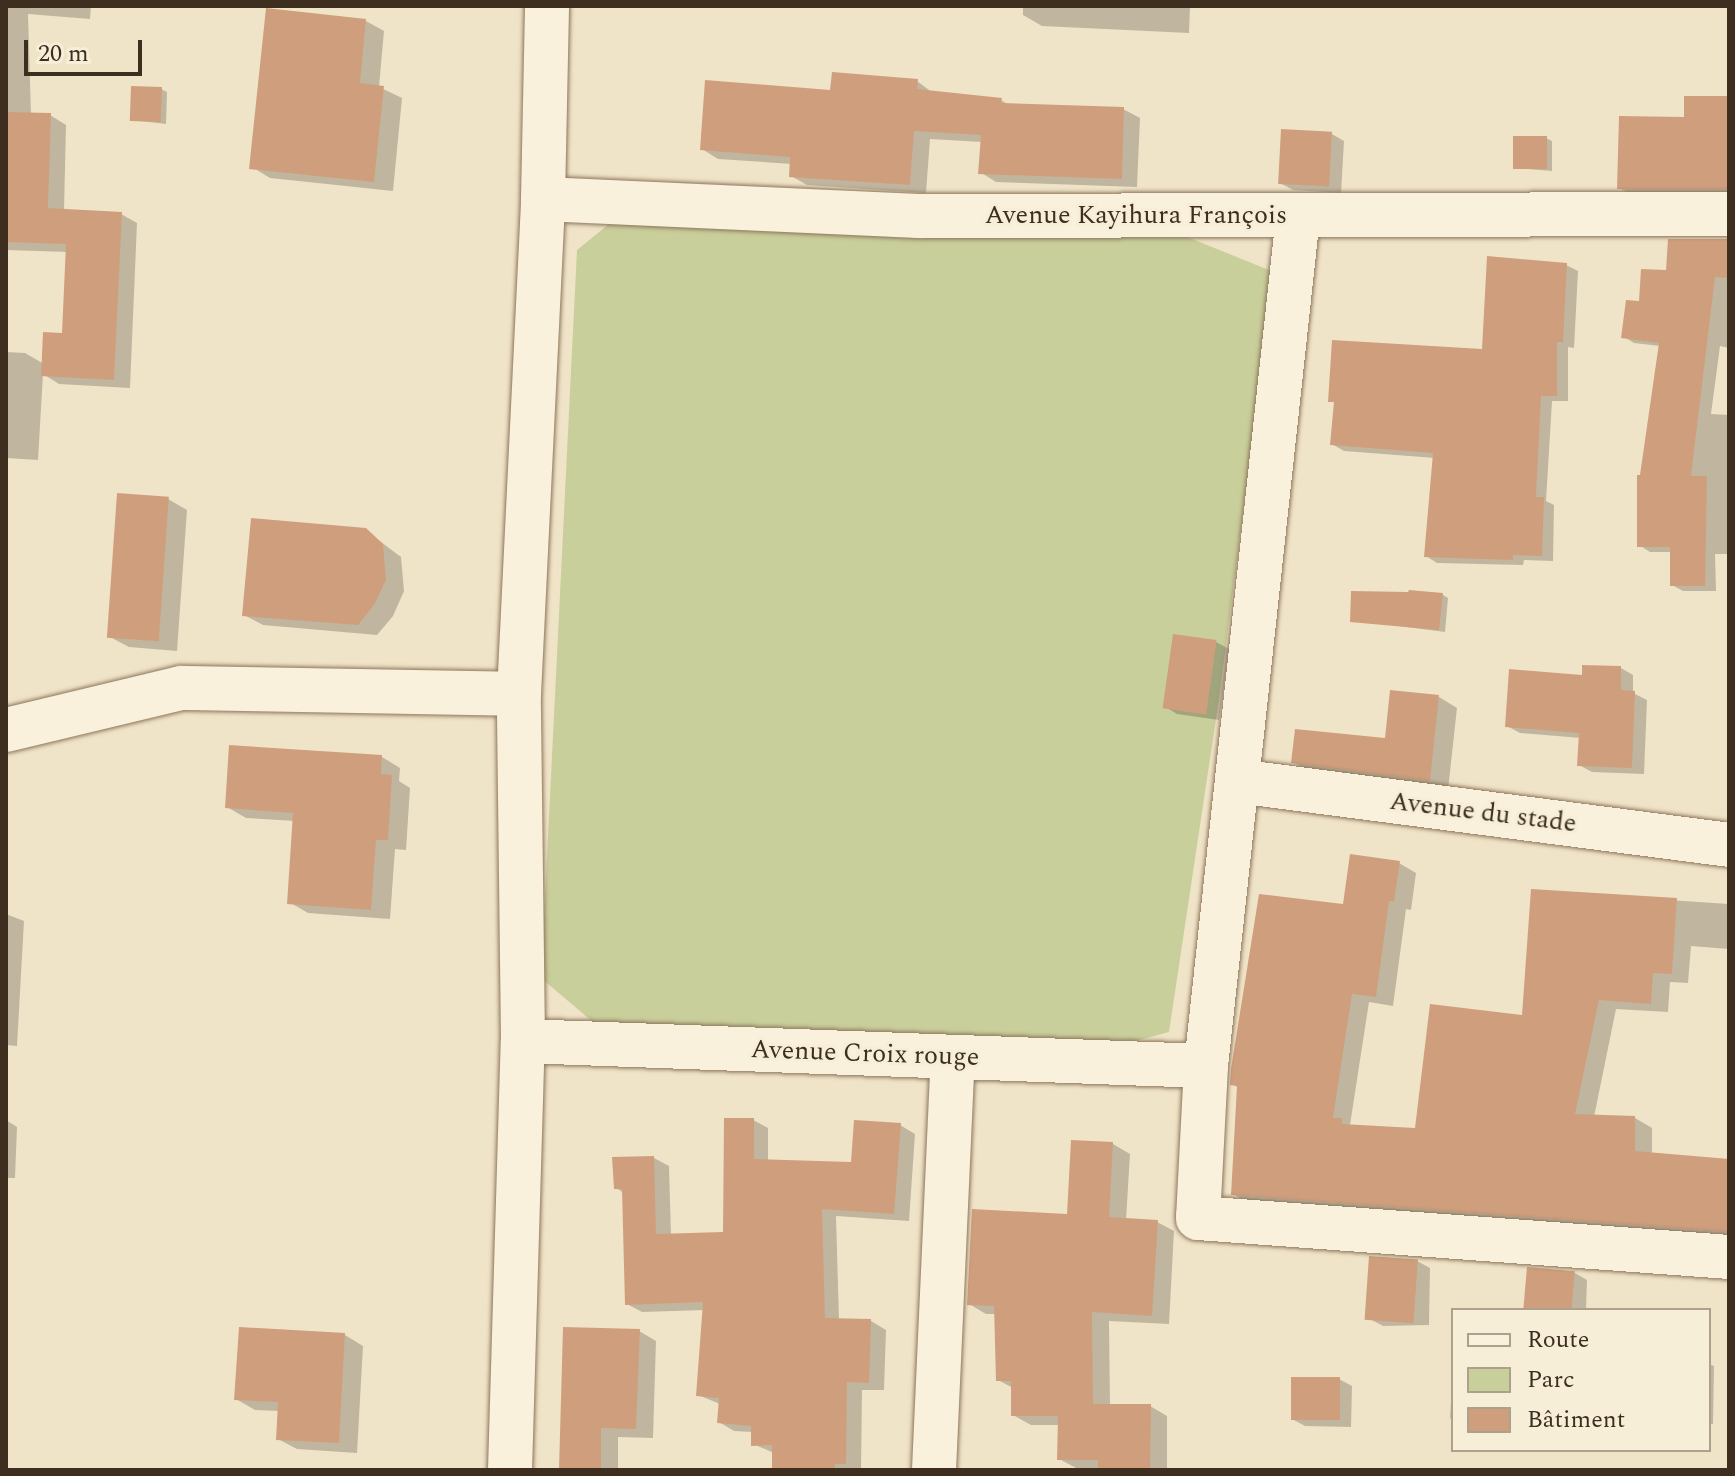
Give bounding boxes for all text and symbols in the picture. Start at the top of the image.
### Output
scale bar [28,24,146,74]
text: 20 m [38,36,89,72]
street label: Avenue Kayihura François [985,200,1287,232]
street label: Avenue du stade [1388,786,1578,840]
street label: Avenue Croix rouge [750,1034,980,1074]
legend [1451,1308,1711,1452]
text: Route [1527,1322,1589,1358]
text: Parc [1527,1362,1575,1398]
text: Bâtiment [1527,1402,1625,1438]

